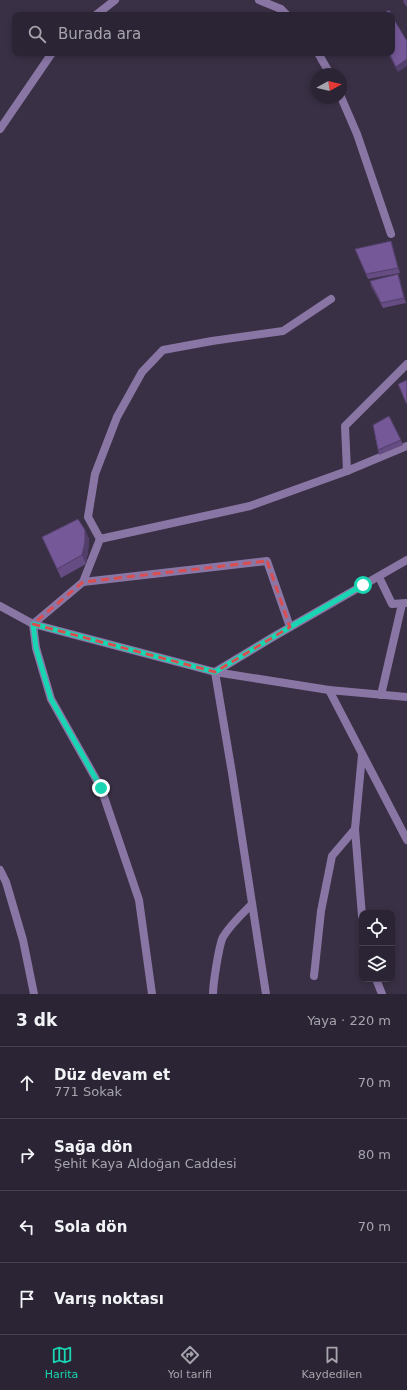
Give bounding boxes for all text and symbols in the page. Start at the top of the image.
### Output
search box [12,12,395,56]
icon: search [26,23,48,45]
text: Burada ara [58,25,141,43]
north arrow [311,68,347,104]
route start [354,576,372,594]
route end [92,779,110,797]
map controls [359,910,395,982]
button: locate [359,910,395,946]
button: layers [359,946,395,982]
text: 3 dk [16,1010,57,1030]
text: Yaya · 220 m [307,1013,391,1028]
text: Düz devam et [54,1066,170,1084]
icon: ahead [16,1072,38,1094]
text: 70 m [358,1075,391,1090]
text: 771 Sokak [54,1084,122,1099]
text: Sağa dön [54,1138,133,1156]
icon: right [16,1144,38,1166]
text: 80 m [358,1147,391,1162]
text: Şehit Kaya Aldoğan Caddesi [54,1156,237,1171]
icon: left [16,1216,38,1238]
text: Sola dön [54,1218,127,1236]
text: 70 m [358,1219,391,1234]
icon: arrive [16,1288,38,1310]
text: Varış noktası [54,1290,164,1308]
tab: Harita [45,1344,78,1381]
tab: Yol tarifi [168,1344,212,1381]
tab: Kaydedilen [301,1344,362,1381]

